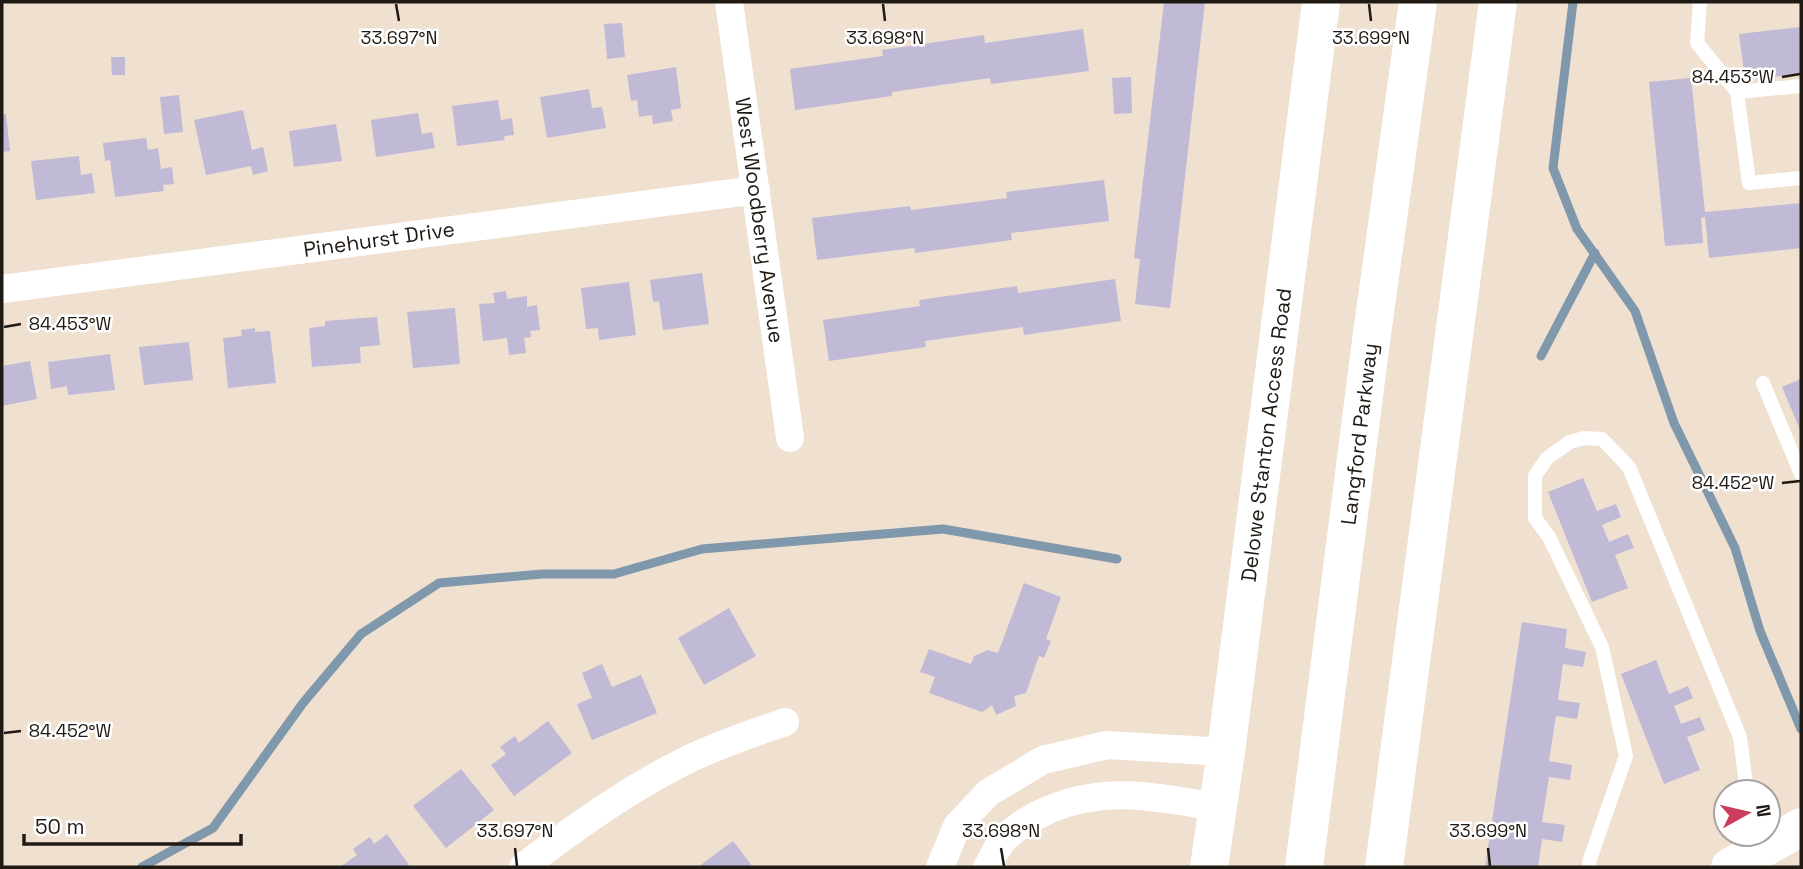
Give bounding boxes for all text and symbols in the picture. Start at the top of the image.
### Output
text: 33.697°N [361,26,437,49]
text: 33.698°N [846,26,924,49]
text: 33.699°N [1332,26,1410,49]
text: 84.453°W [1692,65,1775,88]
street label: West Woodberry Avenue [729,95,791,345]
street label: Pinehurst Drive [302,215,456,263]
street label: Delowe Stanton Access Road [1235,286,1297,584]
text: 84.453°W [29,312,112,335]
street label: Langford Parkway [1334,341,1384,527]
text: 84.452°W [1692,471,1774,494]
text: 84.452°W [29,719,111,742]
north arrow [1712,778,1782,848]
scale bar [24,802,242,846]
text: N [1750,803,1777,819]
text: 50 m [35,813,85,840]
text: 33.697°N [477,819,553,842]
text: 33.698°N [962,819,1040,842]
text: 33.699°N [1449,819,1527,842]

